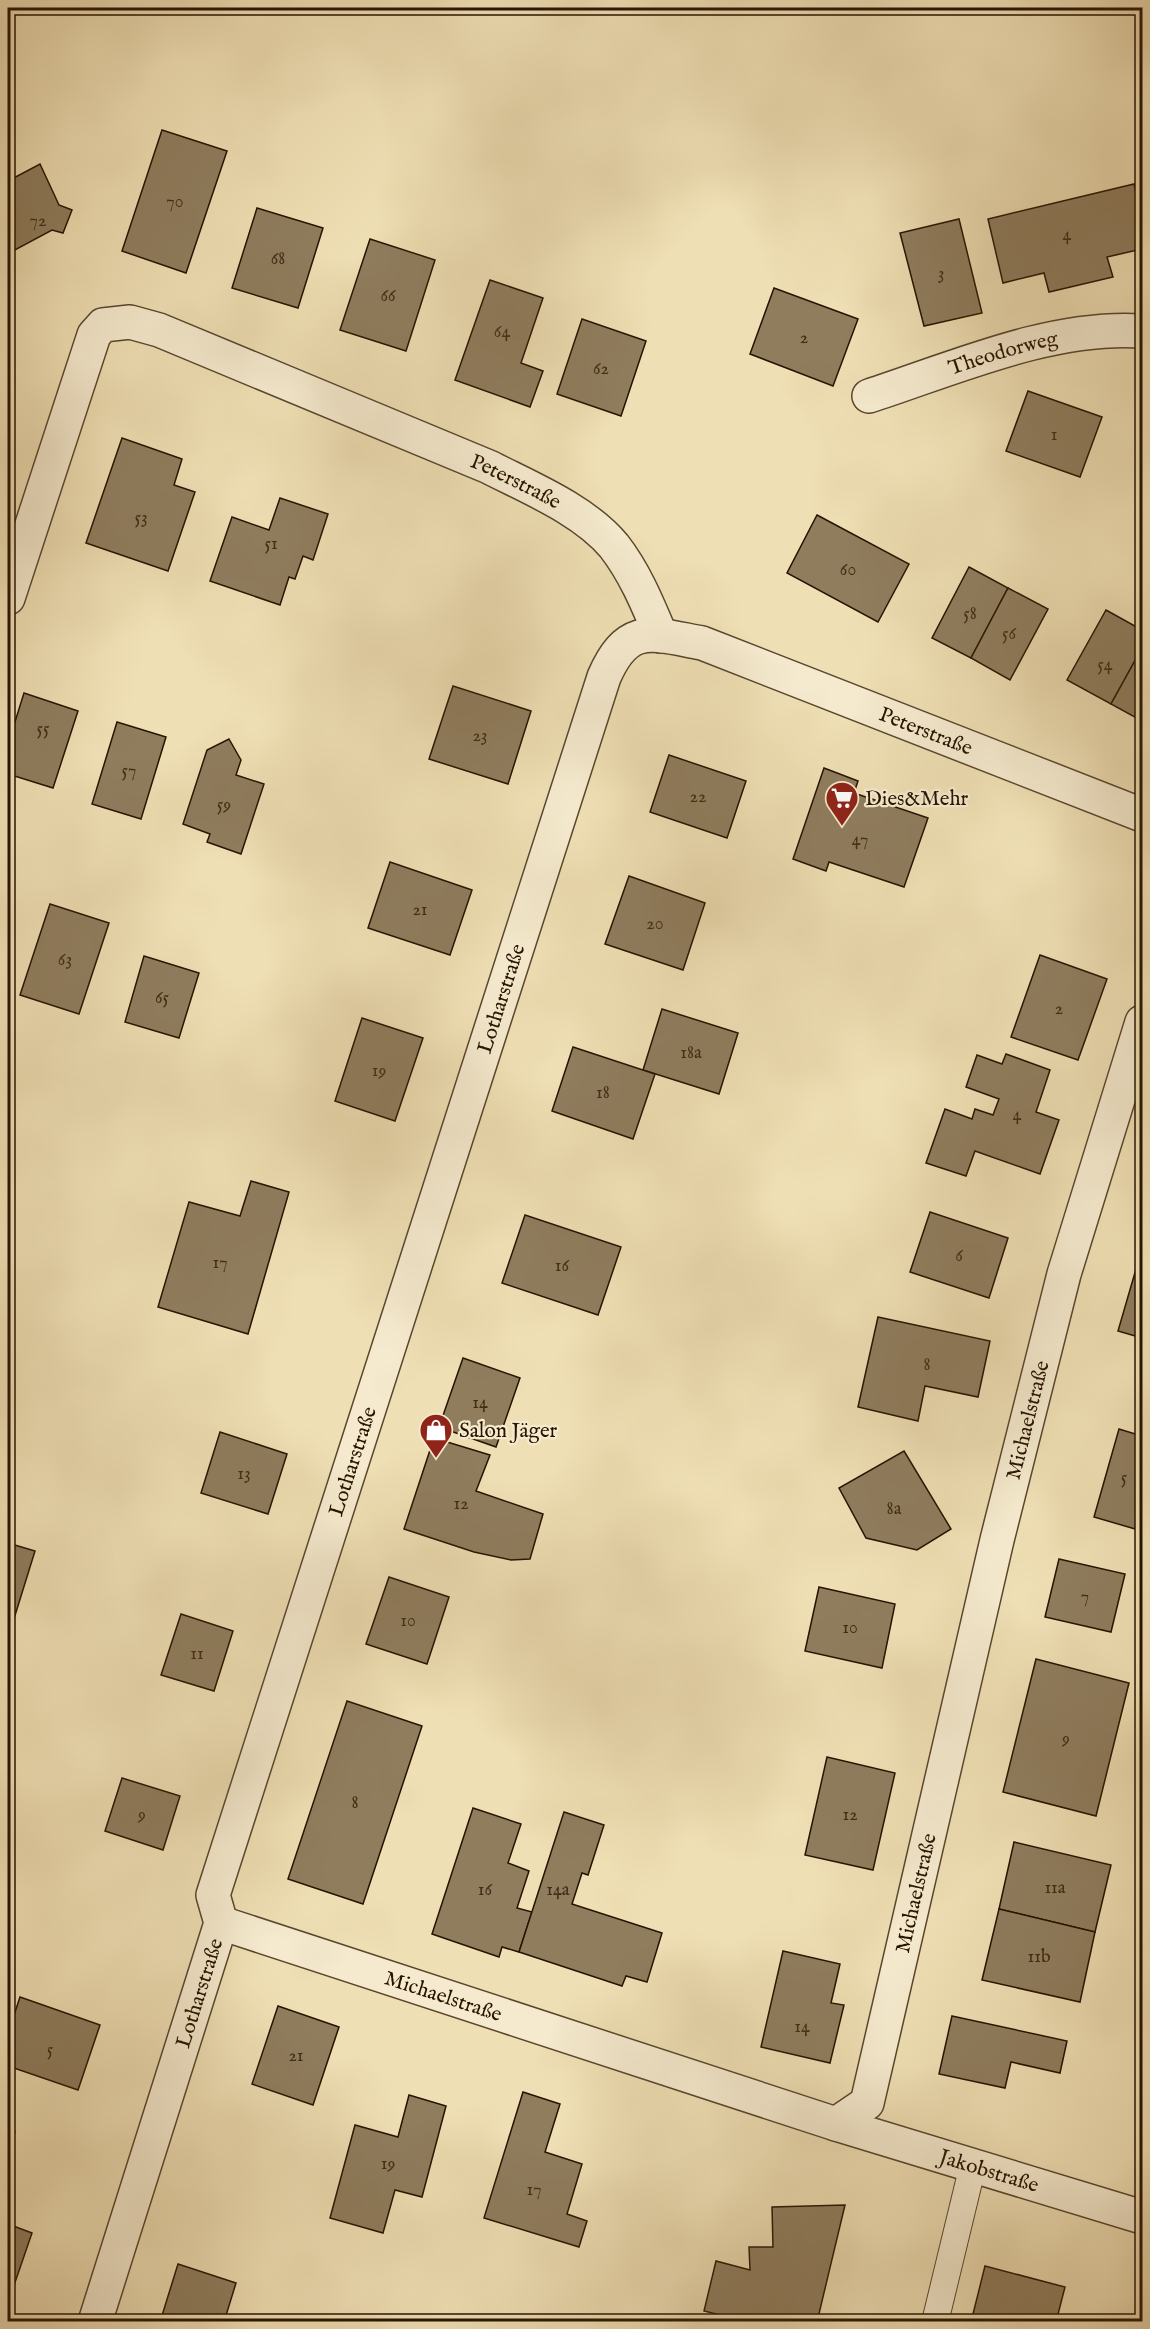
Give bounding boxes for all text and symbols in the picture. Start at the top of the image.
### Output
house number: 70 [166,191,184,214]
house number: 72 [30,210,46,233]
house number: 4 [1063,224,1072,247]
house number: 68 [271,248,285,271]
house number: 3 [938,263,944,286]
house number: 66 [380,285,396,308]
house number: 64 [494,321,510,344]
street label: Theodorweg [945,326,1061,383]
house number: 2 [800,327,808,350]
house number: 62 [593,358,609,381]
house number: 1 [1051,424,1057,447]
street label: Peterstraße [466,449,566,516]
house number: 53 [134,507,148,530]
house number: 51 [264,533,278,556]
house number: 60 [840,559,856,582]
house number: 58 [963,603,977,626]
house number: 56 [1002,623,1016,646]
house number: 54 [1097,654,1113,677]
street label: Peterstraße [875,702,976,763]
house number: 55 [36,718,50,741]
house number: 23 [472,725,488,748]
house number: 57 [122,760,136,783]
supermarket icon: Dies&Mehr [824,780,860,827]
house number: 22 [690,786,706,809]
place label: Dies&Mehr [865,786,969,813]
house number: 59 [217,794,231,817]
house number: 47 [852,829,868,852]
house number: 21 [412,899,428,922]
house number: 20 [646,913,664,936]
street label: Lotharstraße [472,941,533,1057]
house number: 63 [58,949,72,972]
house number: 65 [155,987,170,1010]
house number: 2 [1055,998,1063,1021]
house number: 18a [680,1042,702,1065]
house number: 19 [372,1060,386,1083]
house number: 18 [596,1082,610,1105]
house number: 4 [1013,1104,1022,1127]
house number: 6 [955,1245,963,1268]
house number: 17 [212,1252,228,1275]
house number: 16 [555,1255,570,1278]
house number: 8 [923,1354,931,1377]
street label: Michaelstraße [1001,1358,1057,1483]
house number: 14 [472,1392,488,1415]
street label: Lotharstraße [323,1403,384,1520]
shop icon: Salon Jäger [418,1412,454,1459]
place label: Salon Jäger [459,1418,558,1445]
house number: 13 [237,1463,251,1486]
house number: 5 [1121,1467,1128,1490]
house number: 12 [453,1493,469,1516]
house number: 8a [887,1498,902,1521]
house number: 7 [1081,1586,1089,1609]
house number: 10 [400,1610,416,1633]
house number: 10 [842,1617,858,1640]
house number: 11 [190,1643,204,1666]
house number: 9 [1061,1728,1070,1751]
house number: 8 [351,1792,359,1815]
house number: 9 [137,1804,146,1827]
house number: 12 [842,1804,858,1827]
street label: Michaelstraße [890,1831,944,1956]
house number: 11a [1044,1877,1066,1900]
house number: 16 [478,1879,493,1902]
house number: 14a [546,1879,570,1902]
street label: Lotharstraße [170,1935,230,2052]
house number: 11b [1027,1946,1051,1969]
street label: Michaelstraße [381,1965,505,2029]
house number: 14 [794,2016,810,2039]
house number: 5 [47,2039,54,2062]
house number: 21 [288,2045,304,2068]
street label: Jakobstraße [934,2144,1042,2200]
house number: 19 [381,2153,395,2176]
house number: 17 [526,2179,542,2202]

